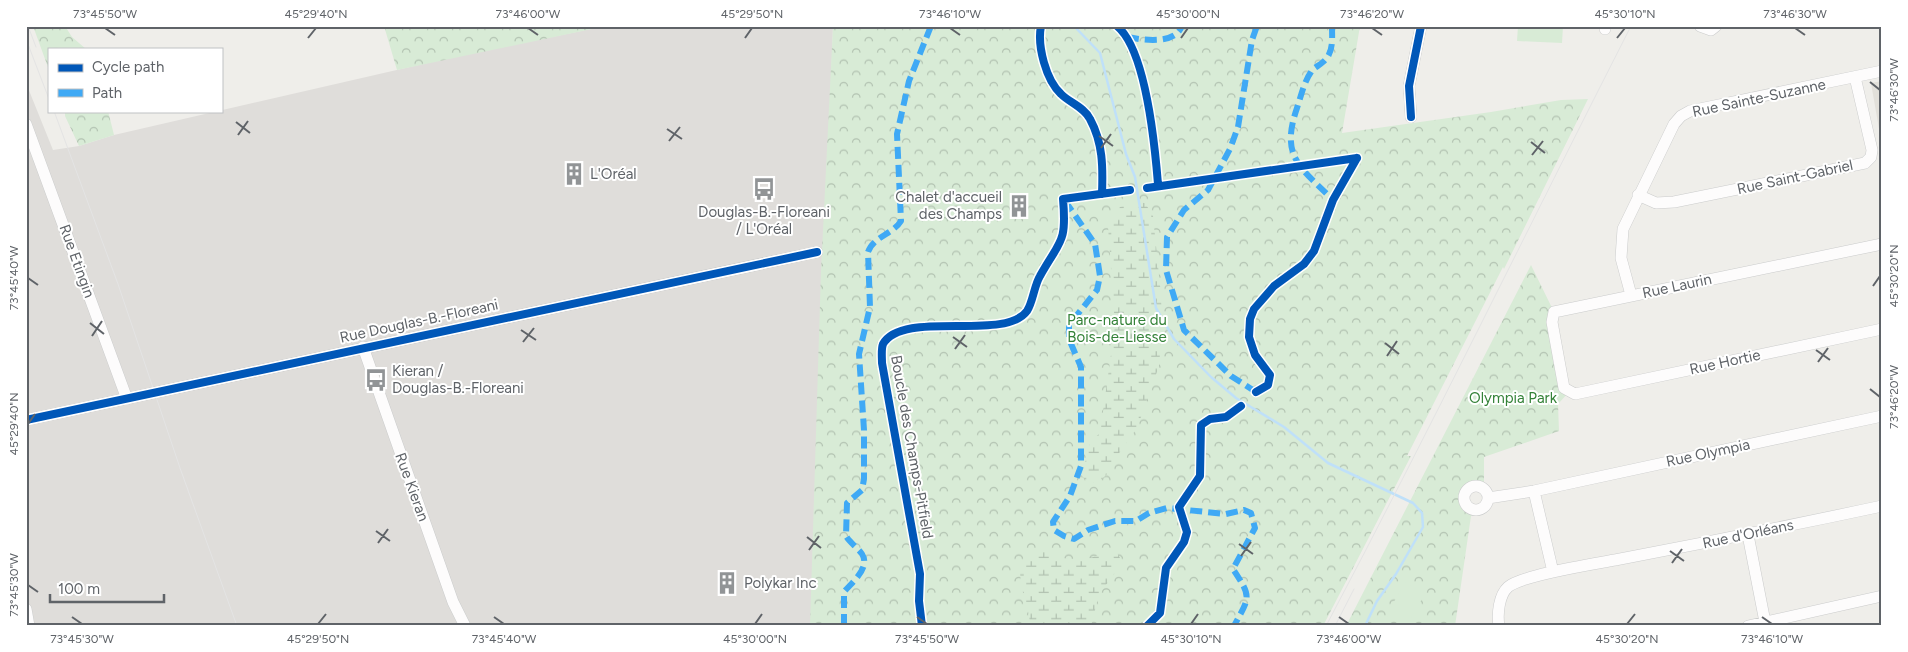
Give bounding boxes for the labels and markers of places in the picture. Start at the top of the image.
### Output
building icon: L'Oréal [561,161,587,187]
place label: L'Oréal [590,165,637,183]
bus stop icon: Douglas-B.-Floreani / L'Oréal [751,176,777,202]
place label: Chalet d'accueil des Champs [895,188,1002,223]
building icon: Chalet d'accueil des Champs [1006,193,1032,219]
place label: Douglas-B.-Floreani / L'Oréal [698,203,830,238]
place label: Kieran / Douglas-B.-Floreani [392,362,524,397]
bus stop icon: Kieran / Douglas-B.-Floreani [363,367,389,393]
building icon: Polykar Inc [714,570,740,596]
place label: Polykar Inc [744,574,817,592]

